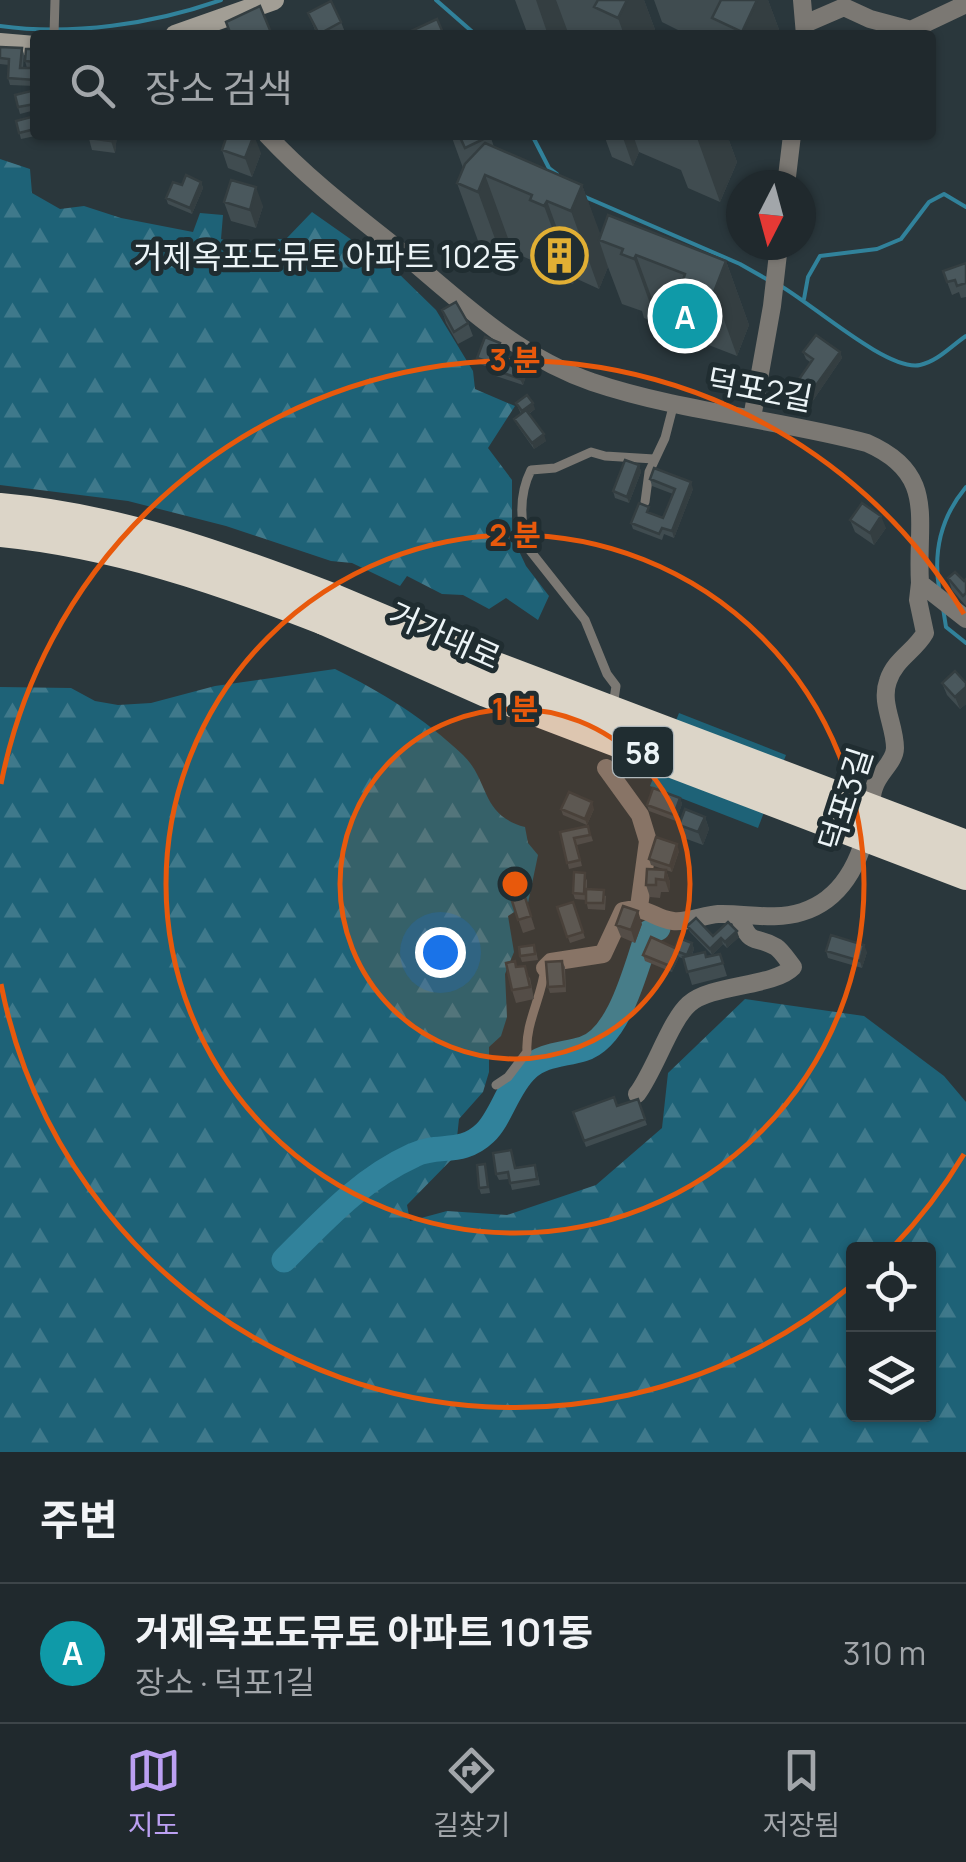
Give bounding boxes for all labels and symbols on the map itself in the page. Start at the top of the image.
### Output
north arrow [726,170,816,260]
building icon: 거제옥포도뮤토 아파트 102동 [529,226,589,286]
place label: 거제옥포도뮤토 아파트 102동 [133,234,520,278]
pin: A [652,278,718,354]
text: 3 분 [489,339,541,380]
street label: 덕포2길 [703,357,817,421]
text: 2 분 [489,514,541,555]
street label: 거가대로 [382,591,508,679]
text: 1 분 [492,688,538,729]
road number: 58 [613,727,673,777]
street label: 덕포3길 [808,742,882,856]
centre of rings [497,866,533,902]
your location [415,927,466,978]

